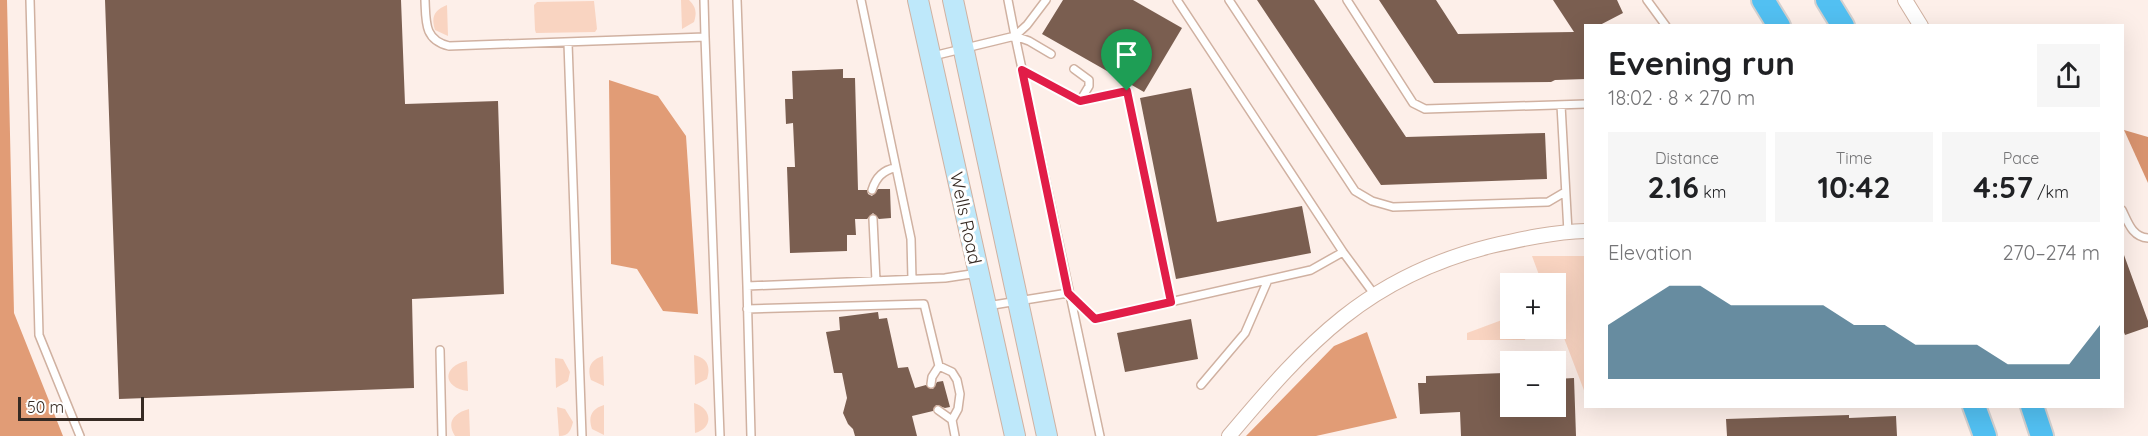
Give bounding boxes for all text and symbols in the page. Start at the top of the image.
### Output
pin [1101,29,1152,91]
icon: arrive [1110,38,1143,71]
text: Evening run [1608,42,1795,83]
button: share [2037,44,2100,107]
text: 18:02 · 8 × 270 m [1608,85,1755,110]
text: Distance [1655,148,1719,168]
text: Time [1836,148,1872,168]
text: Pace [2003,148,2039,168]
text: 2.16 [1648,168,1699,206]
text: 10:42 [1818,168,1891,206]
text: 4:57 [1973,168,2033,206]
street label: Wells Road [945,170,987,266]
text: km [1699,182,1726,202]
text: /km [2033,182,2069,202]
text: Elevation [1608,240,1692,265]
text: 270–274 m [2003,240,2100,265]
map controls [1500,273,1566,417]
button: + [1500,273,1566,339]
button: − [1500,351,1566,417]
scale bar [18,394,144,422]
text: 50 m [27,397,64,417]

